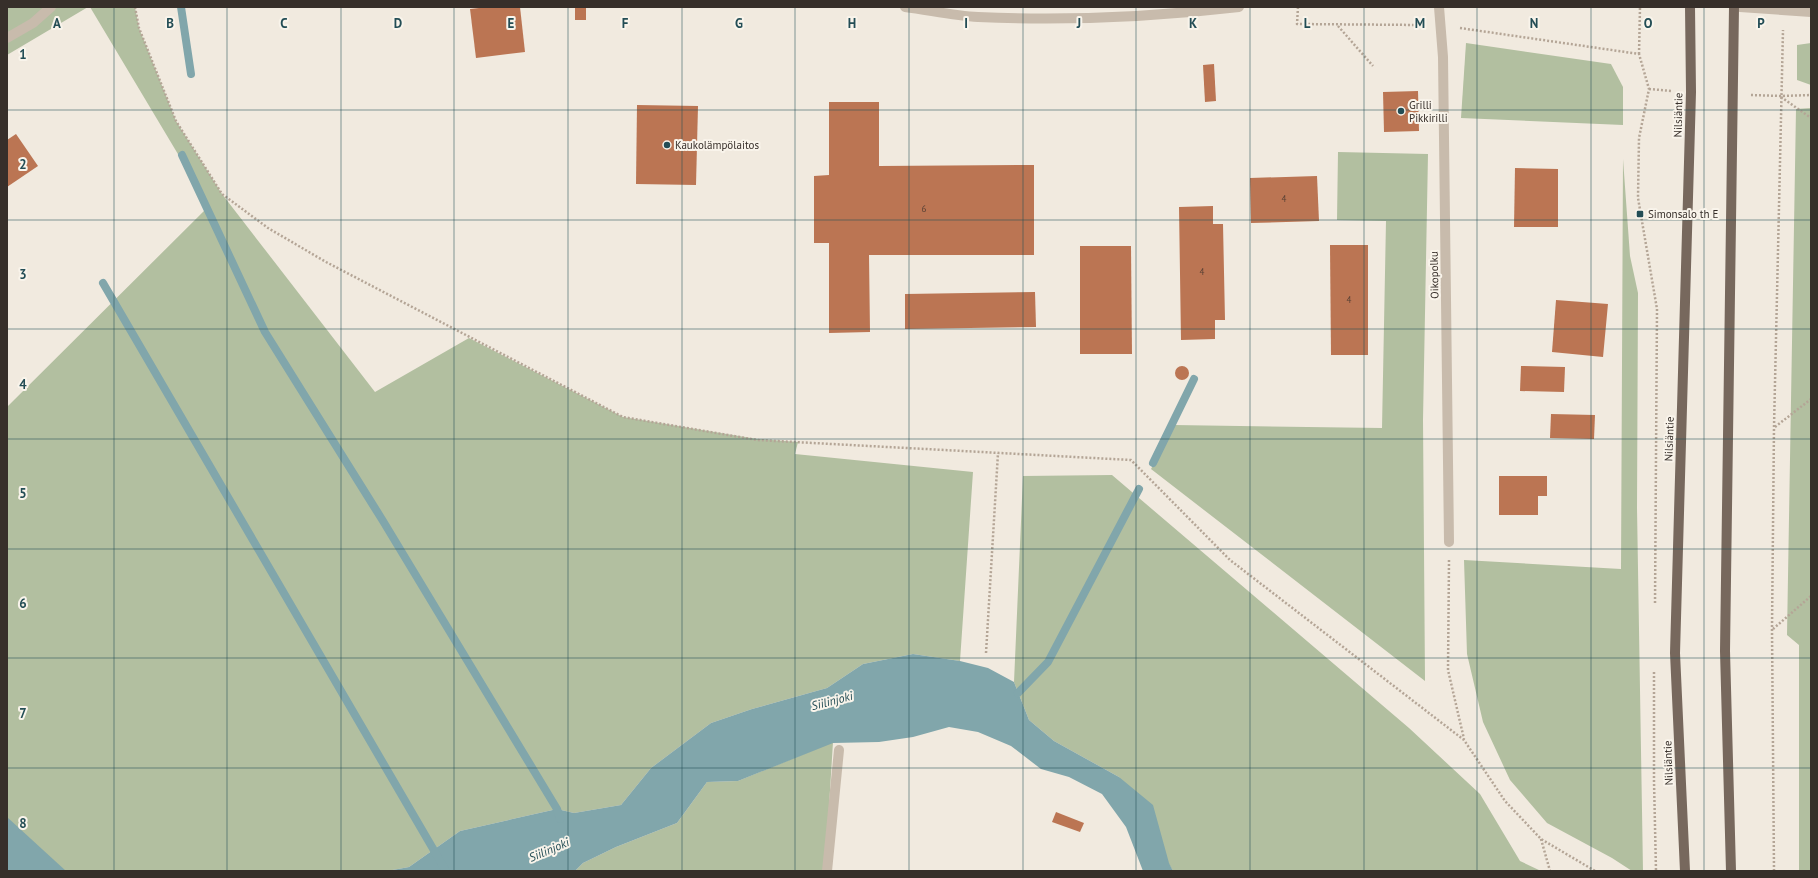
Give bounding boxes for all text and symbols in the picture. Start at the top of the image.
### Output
text: A [53,15,61,32]
text: B [166,15,174,32]
text: C [280,15,288,32]
text: D [394,15,402,32]
text: E [508,15,515,32]
text: F [622,15,629,32]
text: G [735,15,743,32]
text: H [848,15,856,32]
text: I [964,15,968,32]
text: J [1076,15,1081,32]
text: K [1189,15,1197,32]
text: L [1304,15,1311,32]
text: M [1415,15,1425,32]
text: N [1530,15,1538,32]
text: O [1644,15,1653,32]
text: P [1757,15,1765,32]
text: 1 [19,46,27,63]
street label: Nilsiäntie [1671,92,1685,138]
place label: Grilli Pikkirilli [1409,98,1448,125]
marker: Grilli Pikkirilli [1396,106,1406,116]
place label: Kaukolämpölaitos [675,138,759,152]
marker: Kaukolämpölaitos [662,140,672,150]
text: 2 [19,156,27,173]
house number: 4 [1282,193,1287,204]
house number: 6 [922,203,927,214]
place label: Simonsalo th E [1648,207,1718,221]
marker: Simonsalo th E [1635,209,1645,219]
street label: Oikopolku [1427,251,1441,299]
text: 3 [19,266,27,283]
house number: 4 [1200,266,1205,277]
house number: 4 [1347,294,1352,305]
text: 4 [19,376,27,393]
street label: Nilsiäntie [1661,416,1677,462]
text: 5 [19,485,27,502]
text: 6 [19,595,27,612]
water label: Siilinjoki [809,688,855,713]
text: 7 [19,705,27,722]
street label: Nilsiäntie [1660,740,1676,786]
text: 8 [19,815,27,832]
water label: Siilinjoki [526,834,572,865]

